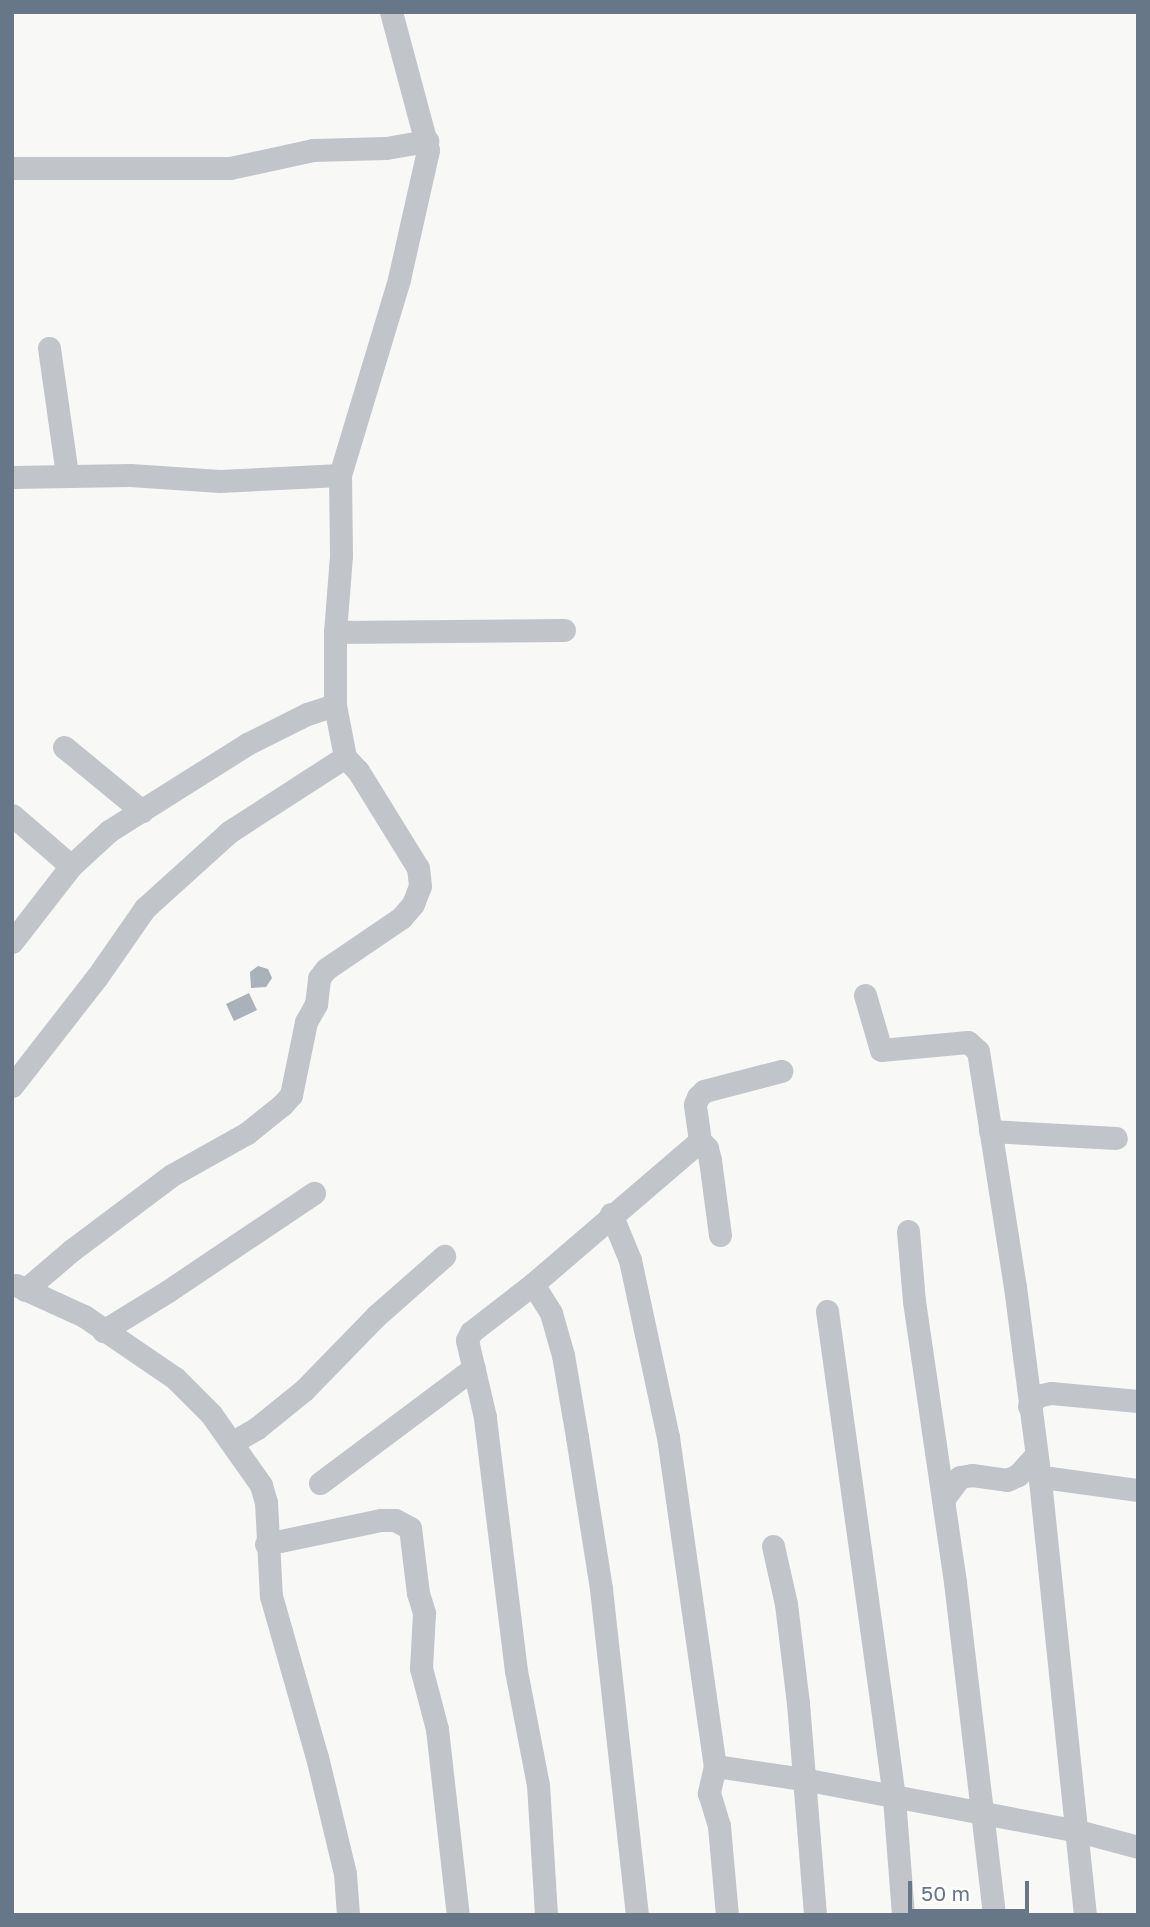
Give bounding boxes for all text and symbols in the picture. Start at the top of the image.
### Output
scale bar [912,1868,1033,1912]
text: 50 m [921,1880,970,1906]

